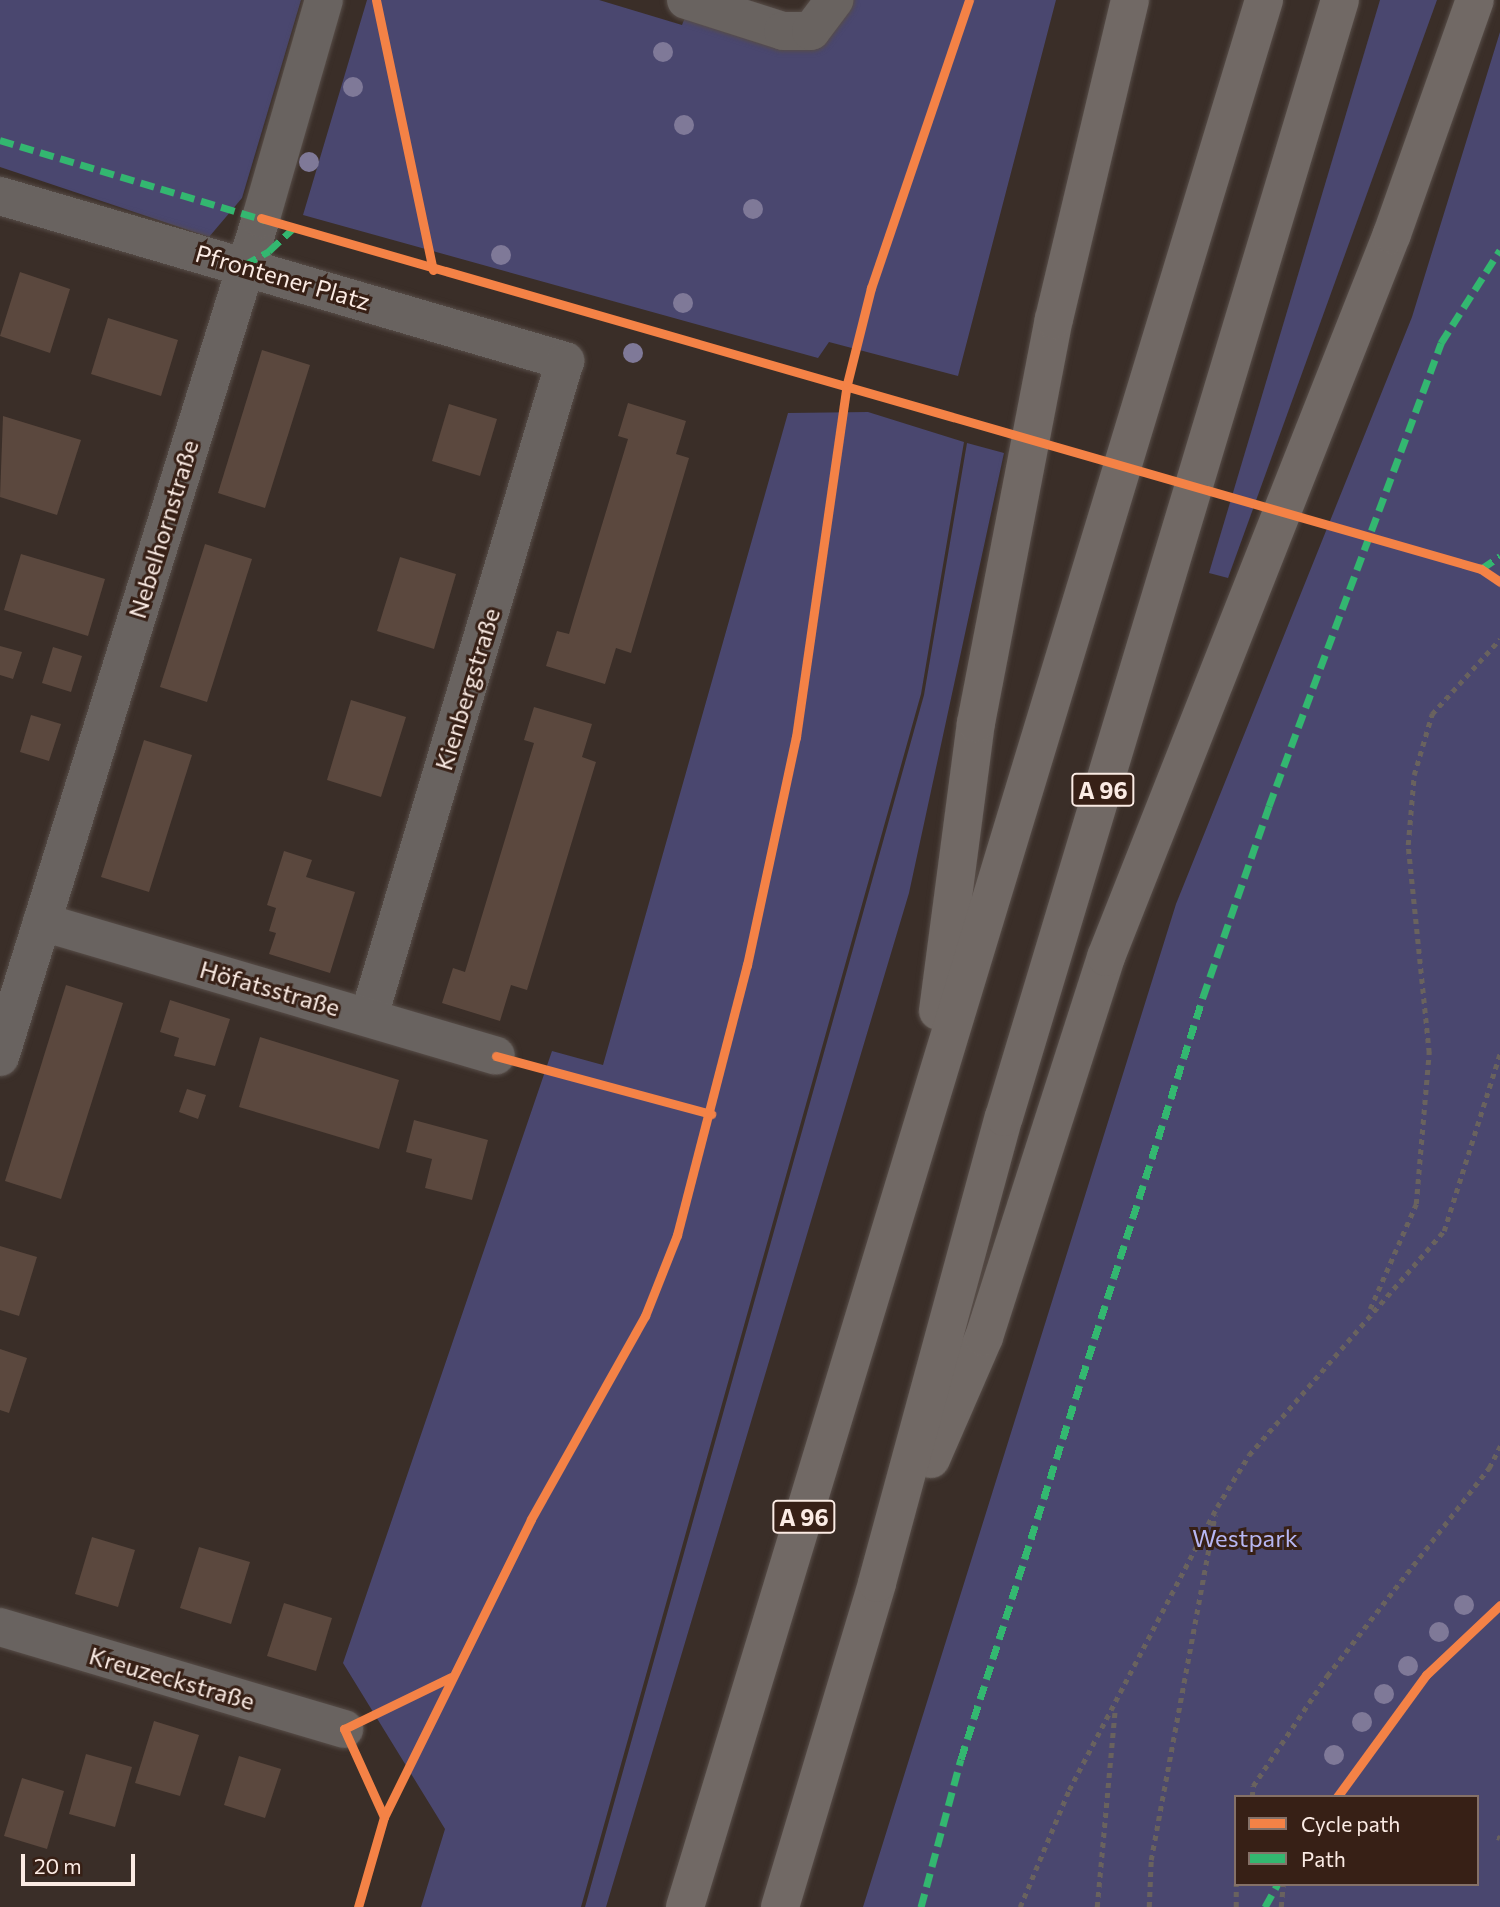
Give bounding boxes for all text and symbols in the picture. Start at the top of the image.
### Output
street label: Pfrontener Platz [192,238,374,316]
street label: Nebelhornstraße [122,436,204,622]
street label: Kienbergstraße [429,604,505,774]
road number: A 96 [1070,770,1136,810]
street label: Höfatsstraße [197,954,343,1022]
road number: A 96 [771,1498,837,1536]
park label: Westpark [1192,1524,1298,1552]
street label: Kreuzeckstraße [86,1641,258,1715]
legend [1234,1795,1479,1886]
text: Cycle path [1301,1811,1400,1836]
scale bar [24,1840,138,1884]
text: Path [1301,1846,1346,1871]
text: 20 m [34,1853,82,1878]

